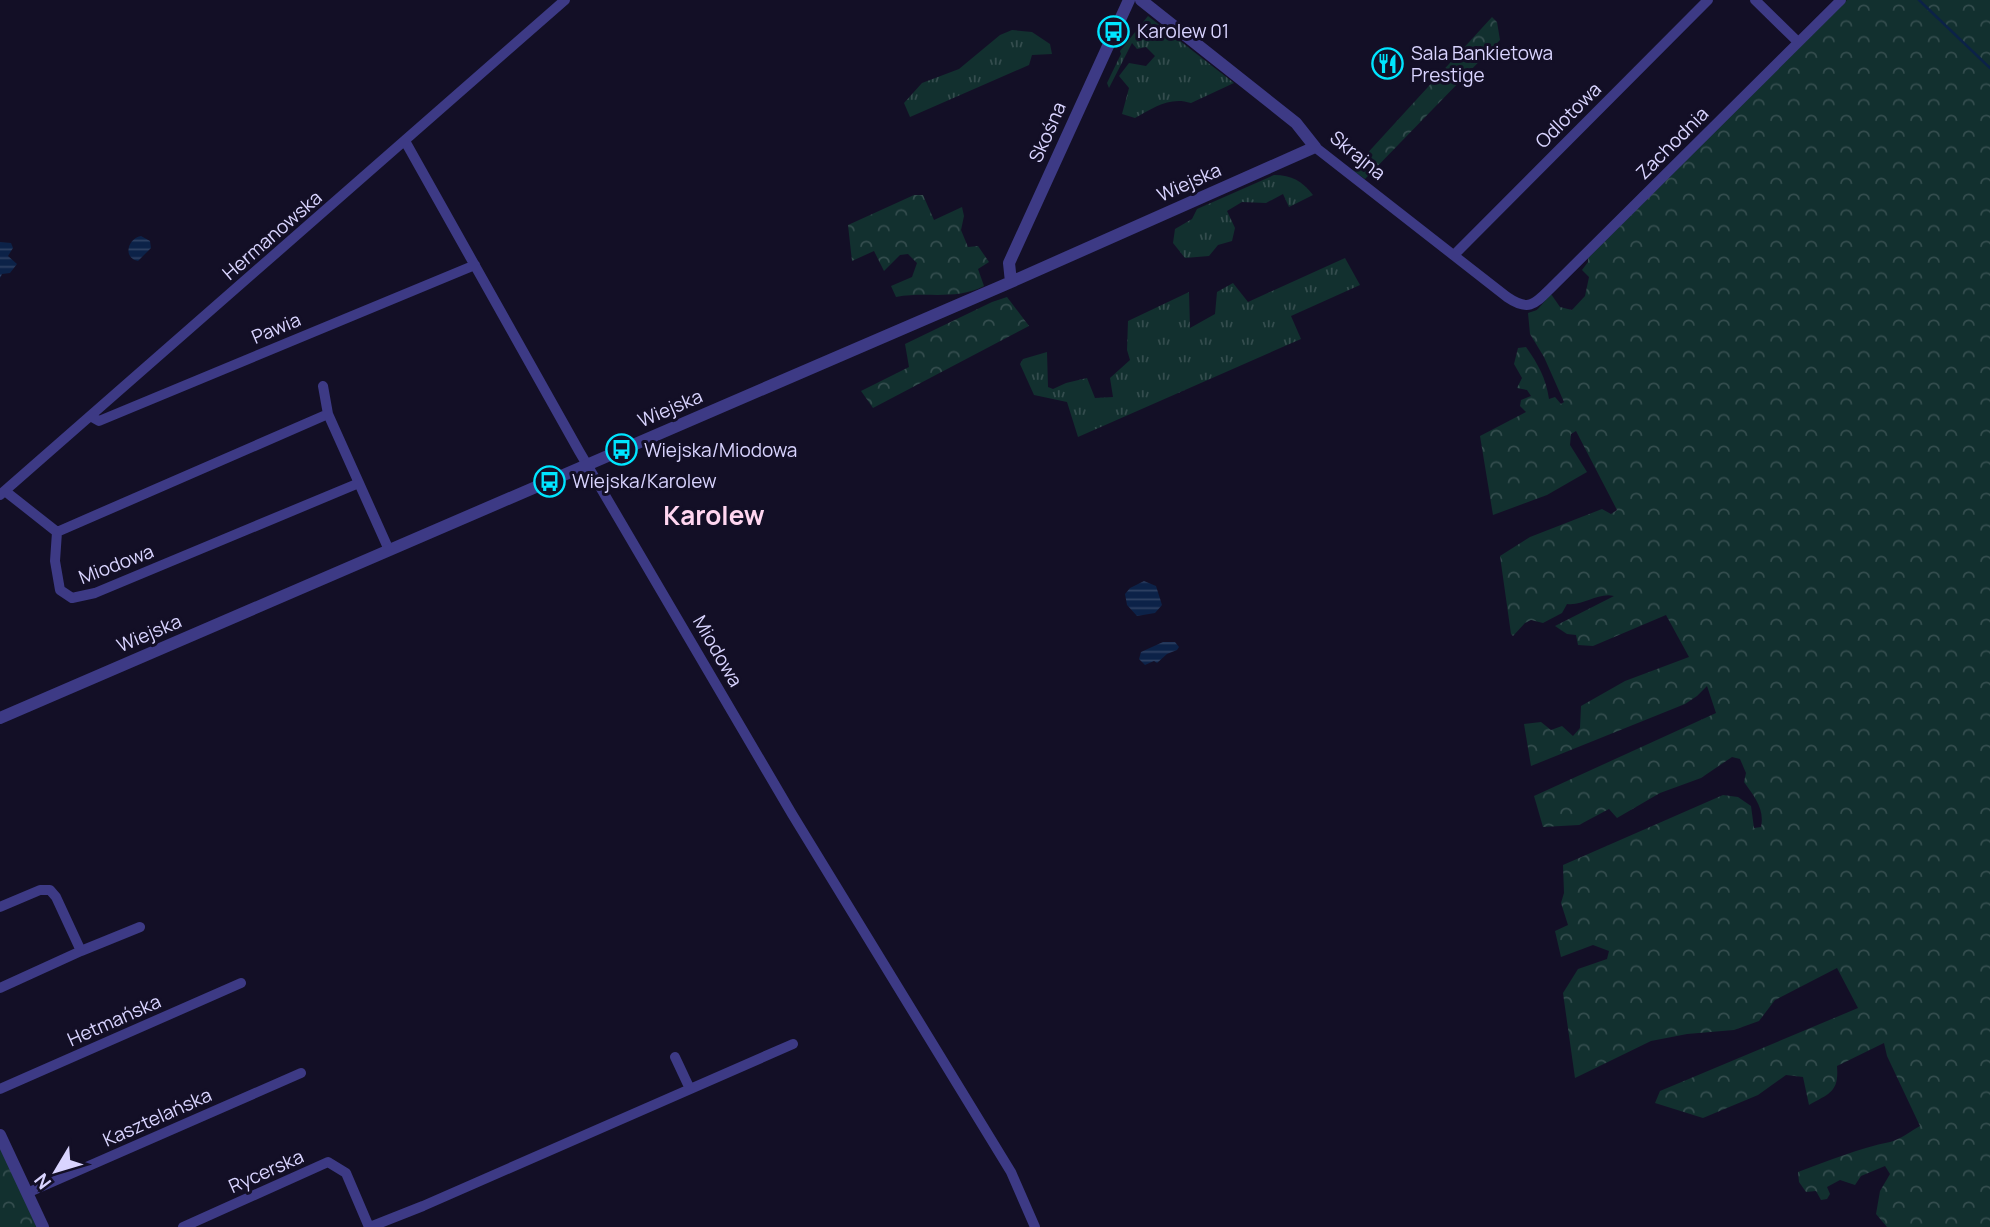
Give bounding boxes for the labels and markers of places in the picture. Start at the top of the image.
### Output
bus stop icon: Karolew 01 [1097,14,1131,48]
place label: Karolew 01 [1137,18,1229,44]
place label: Sala Bankietowa Prestige [1411,40,1553,88]
restaurant icon: Sala Bankietowa Prestige [1371,47,1405,81]
bus stop icon: Wiejska/Miodowa [604,433,638,467]
place label: Wiejska/Miodowa [644,437,797,463]
bus stop icon: Wiejska/Karolew [532,464,566,498]
place label: Wiejska/Karolew [572,468,717,494]

